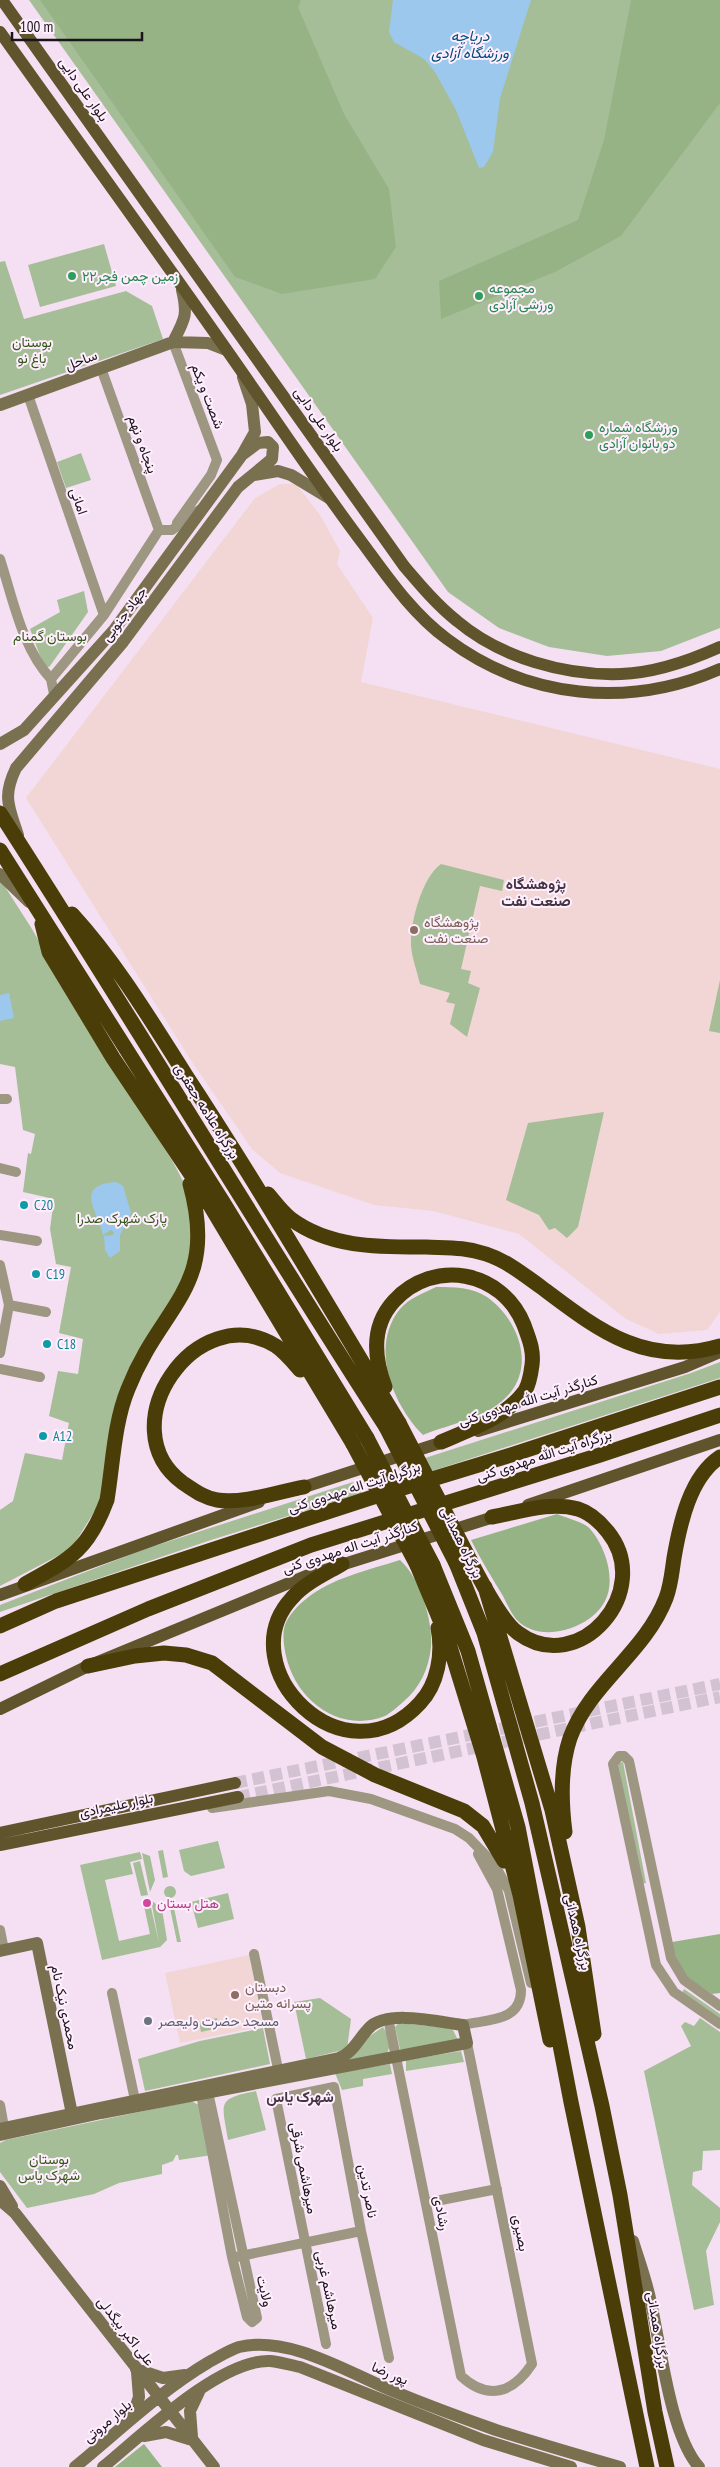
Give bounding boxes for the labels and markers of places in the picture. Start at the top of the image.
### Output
place label: زمین چمن فجر۲۲ [82,267,178,286]
marker: زمین چمن فجر۲۲ [66,270,78,282]
place label: مجموعه ورزشی آزادی [489,279,554,313]
marker: مجموعه ورزشی آزادی [473,290,485,302]
place label: ورزشگاه شماره دو بانوان آزادی [599,418,678,452]
marker: ورزشگاه شماره دو بانوان آزادی [583,429,595,441]
place label: پژوهشگاه صنعت نفت [424,913,489,947]
marker: پژوهشگاه صنعت نفت [408,924,420,936]
place label: C20 [34,1196,53,1214]
marker: C20 [18,1199,30,1211]
place label: C19 [46,1265,65,1283]
marker: C19 [30,1268,42,1280]
place label: C18 [57,1335,76,1353]
marker: C18 [41,1338,53,1350]
place label: A12 [53,1427,72,1445]
marker: A12 [37,1430,49,1442]
place label: هتل بستان [157,1894,219,1912]
marker: هتل بستان [141,1897,153,1909]
place label: دبستان پسرانه متین [245,1978,311,2013]
marker: دبستان پسرانه متین [229,1989,241,2001]
place label: مسجد حضرت ولیعصر [157,2012,279,2030]
marker: مسجد حضرت ولیعصر [142,2015,154,2027]

